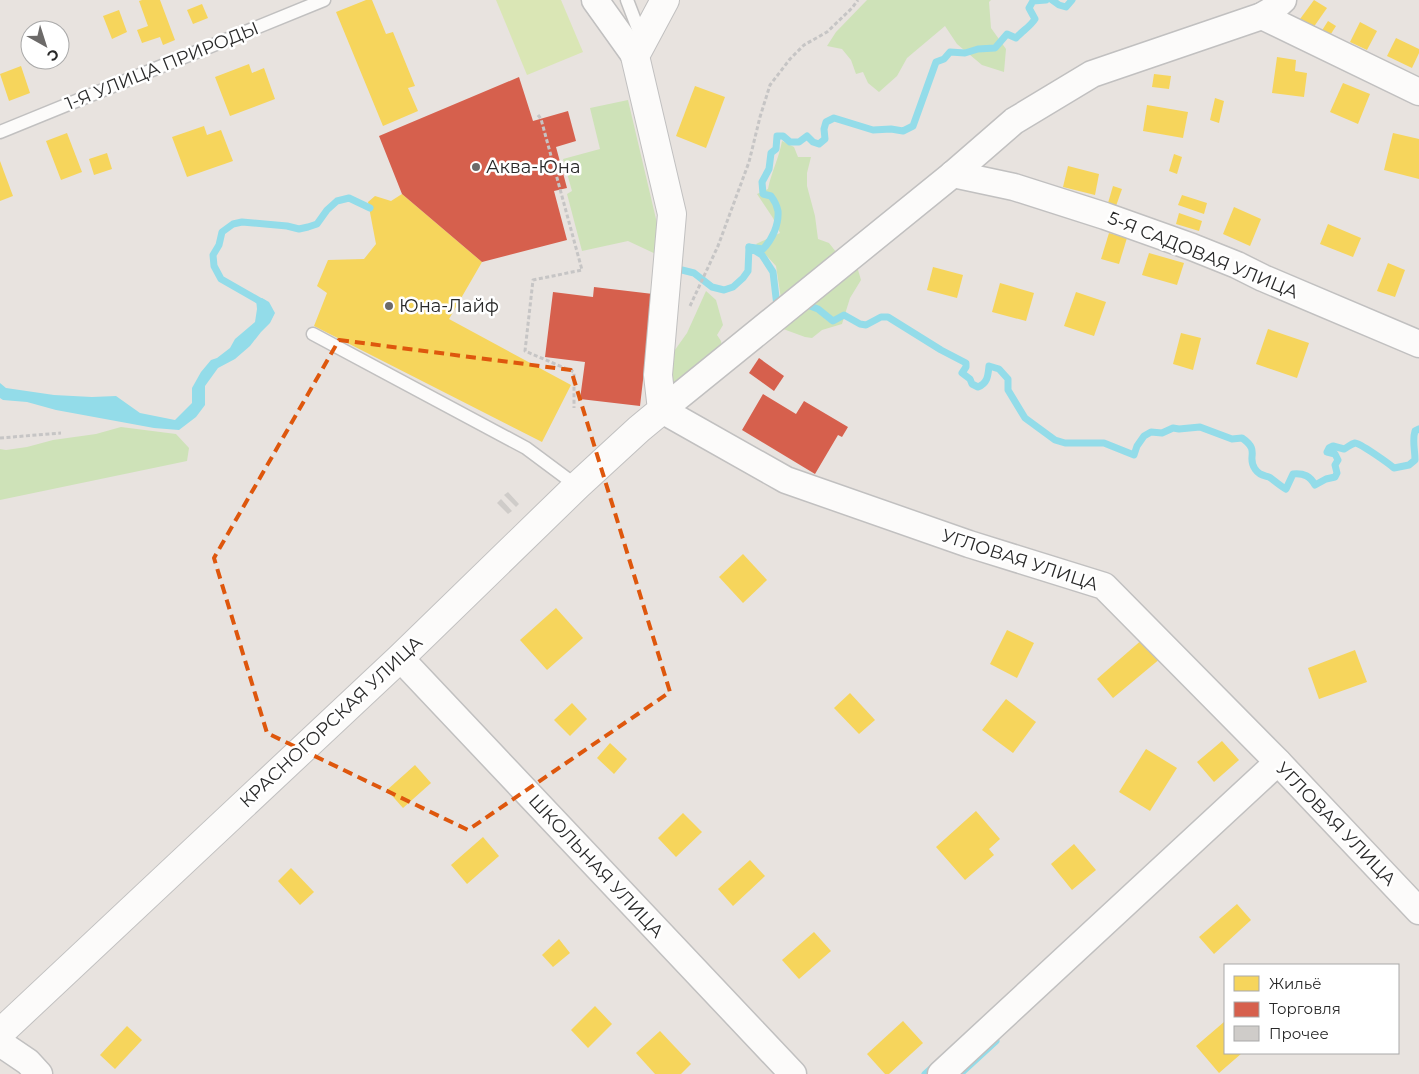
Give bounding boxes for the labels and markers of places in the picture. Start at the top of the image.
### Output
place label: Аква-Юна [486,156,580,178]
marker: Аква-Юна [470,161,482,173]
place label: Юна-Лайф [399,295,499,317]
marker: Юна-Лайф [383,300,395,312]

